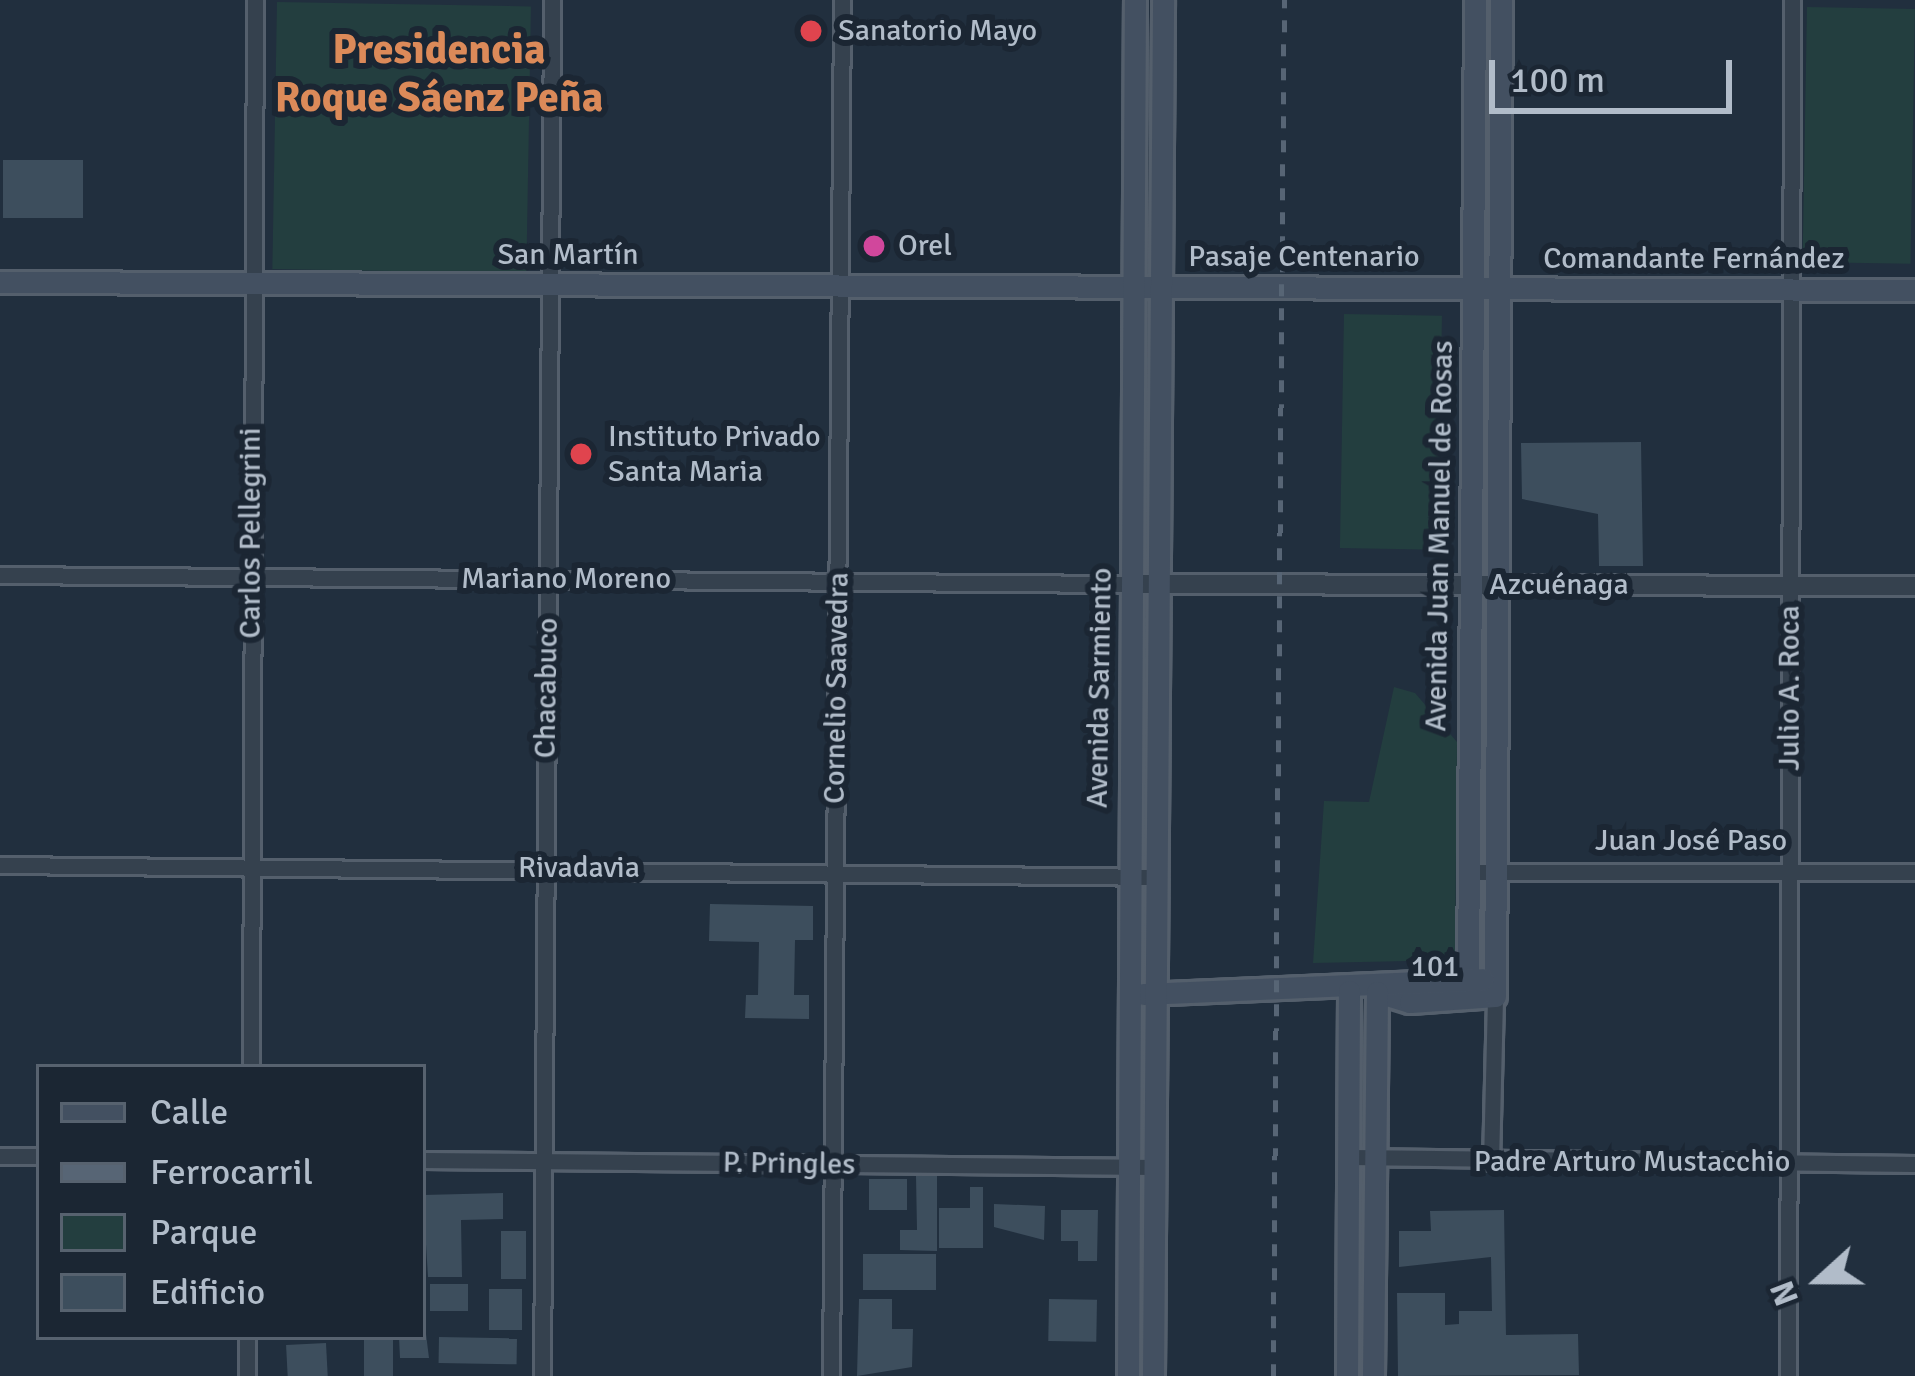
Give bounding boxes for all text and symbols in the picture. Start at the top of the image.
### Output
place label: Sanatorio Mayo [838,13,1037,49]
marker: Sanatorio Mayo [795,15,827,47]
district label: Presidencia Roque Sáenz Peña [275,25,603,124]
scale bar [1495,36,1738,110]
text: 100 m [1510,58,1605,103]
place label: Orel [898,228,952,264]
marker: Orel [861,233,887,259]
street label: San Martín [497,237,639,273]
street label: Pasaje Centenario [1188,239,1420,275]
street label: Comandante Fernández [1543,241,1845,277]
street label: Avenida Juan Manuel de Rosas [1419,340,1461,732]
place label: Instituto Privado Santa Maria [608,419,820,490]
street label: Carlos Pellegrini [233,427,269,639]
marker: Instituto Privado Santa Maria [565,438,597,470]
street label: Mariano Moreno [461,561,671,597]
street label: Avenida Sarmiento [1080,567,1120,809]
street label: Azcuénaga [1489,567,1629,603]
street label: Cornelio Saavedra [817,572,857,804]
street label: Julio A. Roca [1772,605,1808,771]
street label: Chacabuco [528,617,566,759]
street label: Juan José Paso [1595,823,1787,859]
street label: Rivadavia [518,850,640,886]
street label: 101 [1411,949,1459,985]
legend [36,1064,426,1340]
text: Calle [150,1090,228,1135]
street label: Padre Arturo Mustacchio [1474,1144,1790,1180]
street label: P. Pringles [722,1145,856,1183]
text: Ferrocarril [150,1150,313,1195]
text: Parque [150,1210,257,1255]
north arrow [1759,1220,1879,1340]
text: Edificio [150,1270,265,1315]
text: N [1762,1275,1808,1311]

